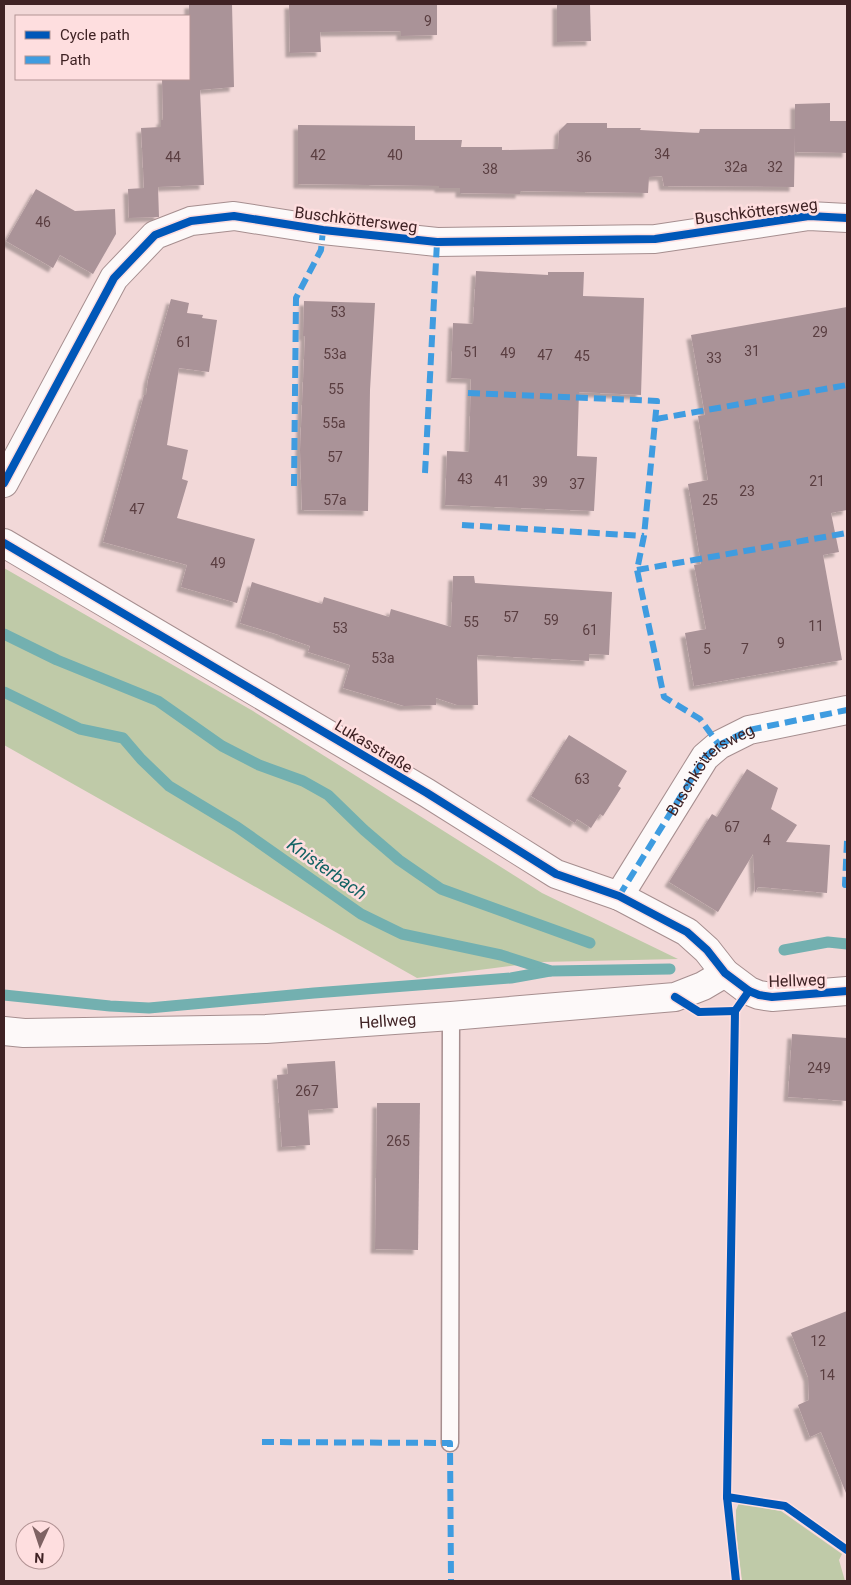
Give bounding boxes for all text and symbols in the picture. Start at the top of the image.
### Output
house number: 9 [424,13,432,29]
legend [15,15,190,80]
text: Cycle path [60,26,130,44]
text: Path [60,51,91,69]
house number: 34 [654,146,670,162]
house number: 42 [310,147,326,163]
house number: 40 [387,147,403,163]
house number: 44 [165,149,181,165]
house number: 36 [576,149,592,165]
house number: 32a [724,159,748,175]
house number: 32 [767,159,783,175]
house number: 38 [482,161,498,177]
street label: Buschköttersweg [694,195,819,228]
street label: Buschköttersweg [293,203,418,236]
house number: 46 [35,214,51,230]
house number: 53 [330,304,346,320]
house number: 29 [812,324,828,340]
house number: 61 [176,334,192,350]
house number: 31 [744,343,760,359]
house number: 51 [463,344,479,360]
house number: 49 [500,345,516,361]
house number: 53a [323,346,347,362]
house number: 47 [537,347,553,363]
house number: 45 [574,348,590,364]
house number: 33 [706,350,722,366]
house number: 55 [328,381,344,397]
house number: 55a [322,415,346,431]
house number: 57 [327,449,343,465]
house number: 43 [457,471,473,487]
house number: 41 [494,473,510,489]
house number: 21 [809,473,825,489]
house number: 39 [532,474,548,490]
house number: 37 [569,476,585,492]
house number: 23 [739,483,755,499]
house number: 57a [323,492,347,508]
house number: 25 [702,492,718,508]
house number: 47 [129,501,145,517]
house number: 49 [210,555,226,571]
house number: 57 [503,609,519,625]
house number: 59 [543,612,559,628]
house number: 55 [463,614,479,630]
house number: 11 [808,618,824,634]
house number: 53 [332,620,348,636]
house number: 61 [582,622,598,638]
house number: 9 [777,635,785,651]
house number: 5 [703,641,711,657]
house number: 7 [741,641,749,657]
house number: 53a [371,650,395,666]
street label: Lukasstraße [331,716,416,777]
street label: Buschköttersweg [662,720,757,819]
house number: 63 [574,771,590,787]
house number: 67 [724,819,740,835]
house number: 4 [763,832,771,848]
water label: Knisterbach [283,833,371,904]
street label: Hellweg [768,970,826,991]
street label: Hellweg [358,1009,417,1032]
house number: 249 [807,1060,831,1076]
house number: 267 [295,1083,319,1099]
house number: 265 [386,1133,410,1149]
house number: 12 [810,1333,826,1349]
house number: 14 [819,1367,835,1383]
north arrow [15,1520,65,1570]
text: N [34,1550,45,1566]

